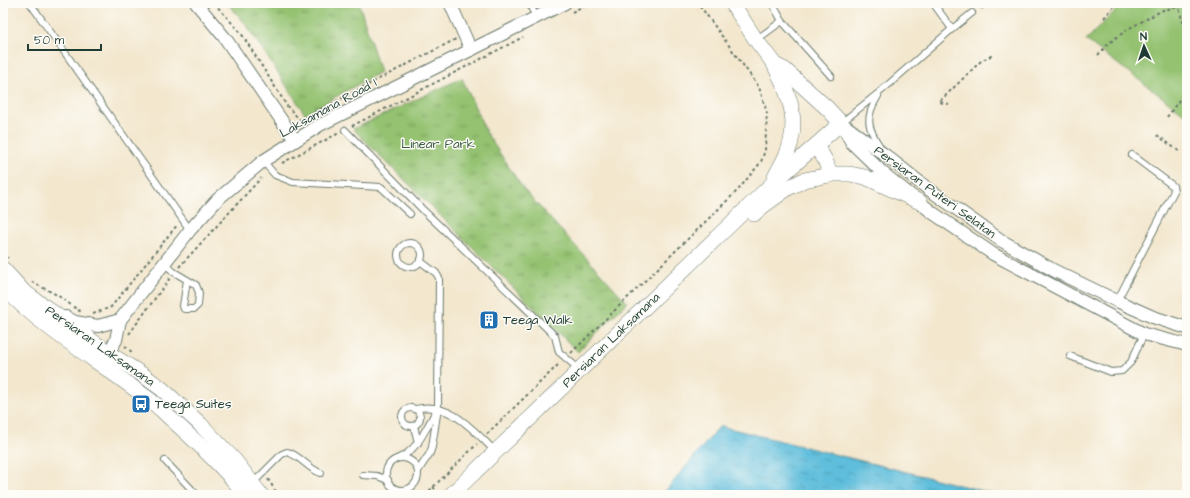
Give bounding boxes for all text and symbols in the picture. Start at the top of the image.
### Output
scale bar [28,26,101,52]
north arrow [1124,26,1164,66]
text: N [1140,29,1147,44]
text: 50 m [34,32,65,49]
street label: Laksamana Road 1 [276,74,380,142]
park label: Linear Park [401,135,475,153]
street label: Persiaran Puteri Selatan [870,142,1000,243]
street label: Persiaran Laksamana [558,288,664,392]
street label: Persiaran Laksamana [42,301,159,391]
building icon: Teega Walk [478,309,500,331]
place label: Teega Walk [503,311,573,330]
bus stop icon: Teega Suites [130,393,152,415]
place label: Teega Suites [155,395,232,414]

